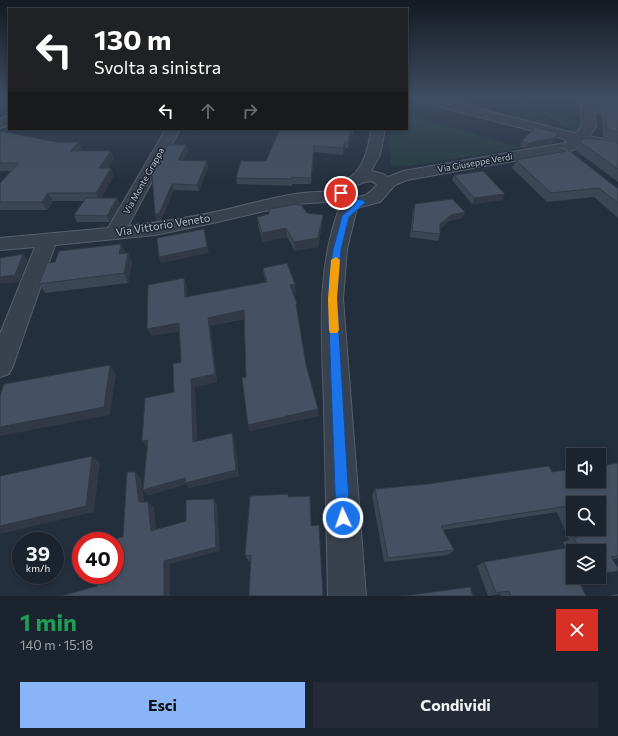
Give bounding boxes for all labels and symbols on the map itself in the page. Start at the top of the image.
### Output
street label: Via Monte Grappa [121,145,167,216]
street label: Via Giuseppe Verdi [436,150,513,175]
pin [324,176,358,210]
street label: Via Vittorio Veneto [115,211,212,238]
position arrow [322,497,364,539]
speed limit sign: 40 [72,532,124,584]

